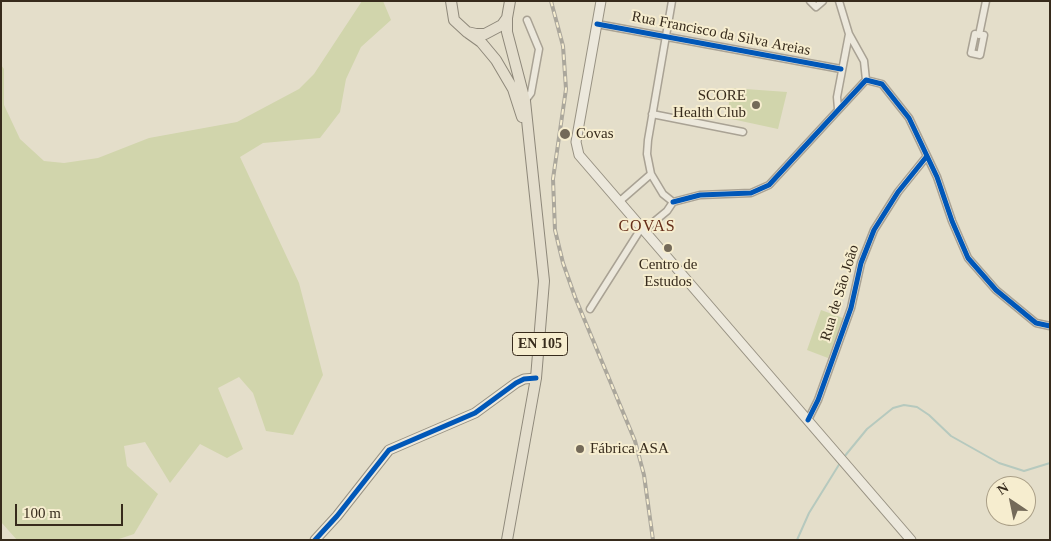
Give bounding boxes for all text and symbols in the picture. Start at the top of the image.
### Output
street label: Rua Francisco da Silva Areias [630,8,812,60]
place label: SCORE Health Club [673,87,746,122]
marker: SCORE Health Club [750,99,762,111]
place label: Covas [576,125,614,143]
marker: Covas [558,127,572,141]
district label: COVAS [618,217,676,237]
marker: Centro de Estudos [662,242,674,254]
street label: Rua de São João [817,243,863,343]
place label: Centro de Estudos [639,256,697,291]
road number: EN 105 [512,332,568,356]
place label: Fábrica ASA [590,440,669,458]
marker: Fábrica ASA [574,443,586,455]
north arrow [986,476,1036,526]
text: N [995,480,1011,498]
scale bar [18,494,125,526]
text: 100 m [23,505,61,521]

